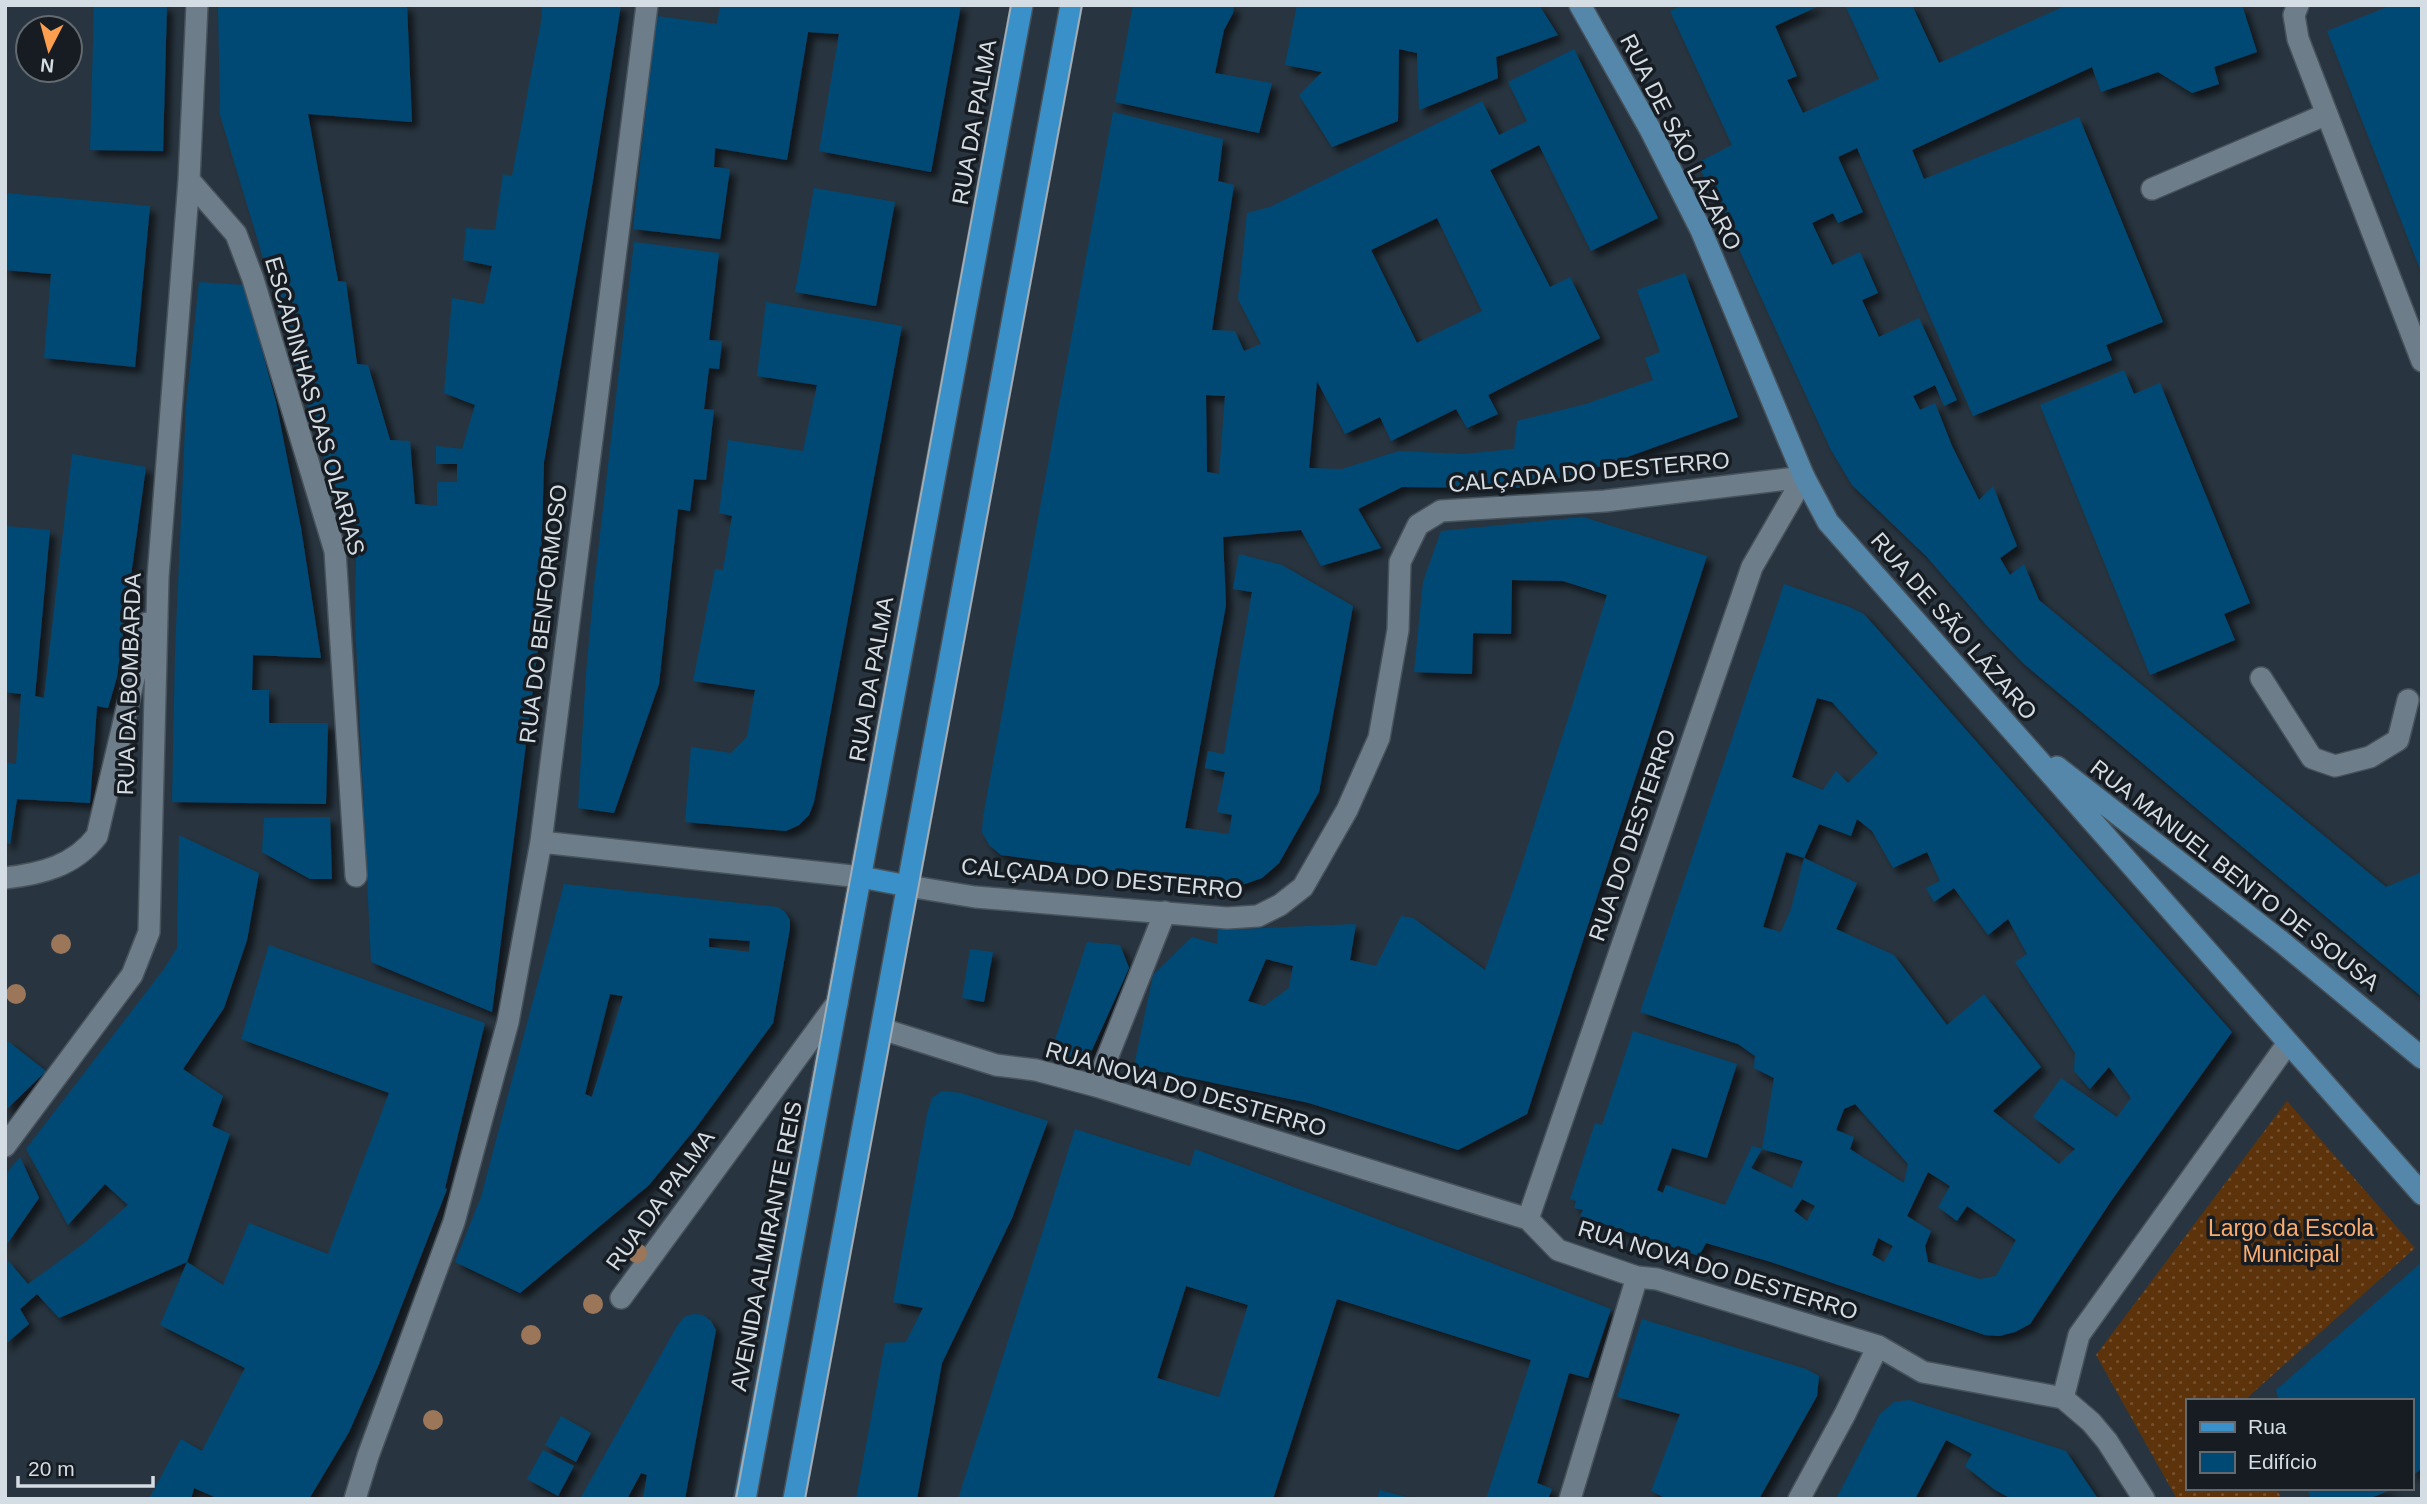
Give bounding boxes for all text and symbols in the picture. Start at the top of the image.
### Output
north arrow [14,14,84,84]
street label: RUA DE SÃO LÁZARO [1615,30,1747,254]
street label: RUA DA PALMA [947,37,1001,207]
text: N [39,54,55,77]
street label: ESCADINHAS DAS OLARIAS [260,254,370,558]
street label: CALÇADA DO DESTERRO [1447,447,1731,497]
street label: RUA DO BENFORMOSO [514,483,572,745]
street label: RUA DE SÃO LÁZARO [1866,527,2042,725]
street label: RUA DA BOMBARDA [112,572,146,796]
street label: RUA DA PALMA [844,594,898,764]
street label: RUA DO DESTERRO [1584,726,1680,944]
street label: RUA MANUEL BENTO DE SOUSA [2085,754,2385,996]
street label: CALÇADA DO DESTERRO [960,853,1244,903]
street label: RUA NOVA DO DESTERRO [1043,1036,1329,1142]
street label: AVENIDA ALMIRANTE REIS [725,1099,807,1393]
street label: RUA DA PALMA [600,1124,720,1275]
street label: RUA NOVA DO DESTERRO [1575,1215,1861,1325]
park label: Largo da Escola Municipal [2208,1215,2374,1267]
legend [2186,1399,2413,1490]
text: Rua [2248,1415,2287,1438]
scale bar [18,1444,152,1488]
text: Edifício [2248,1450,2317,1473]
text: 20 m [28,1457,75,1480]

